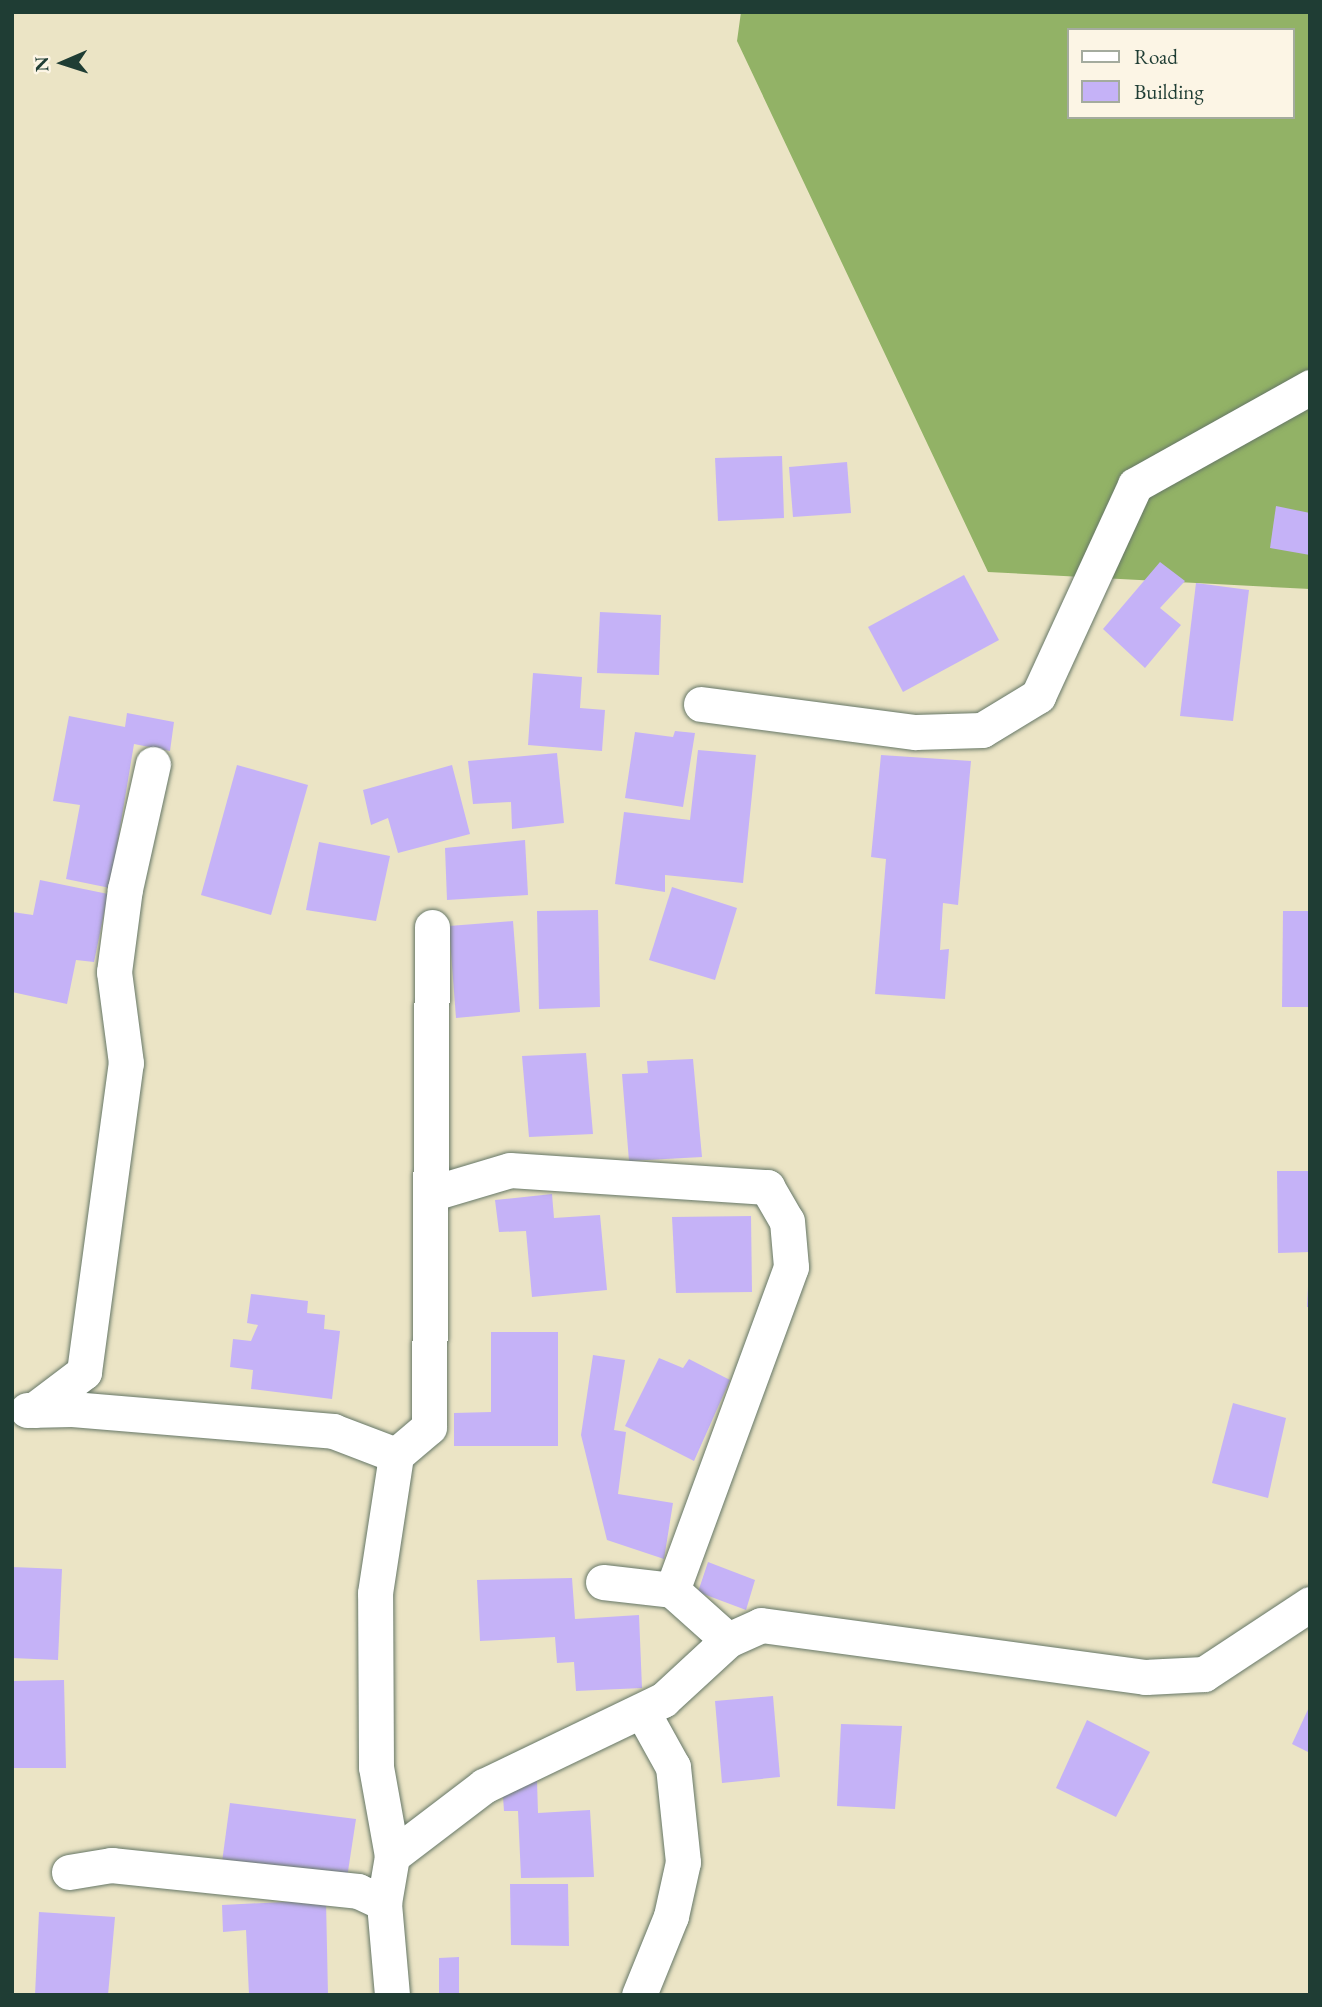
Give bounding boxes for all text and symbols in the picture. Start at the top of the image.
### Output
north arrow [28,28,98,98]
legend [1066,28,1294,119]
text: Road [1134,43,1178,70]
text: N [29,56,54,72]
text: Building [1134,78,1204,105]

